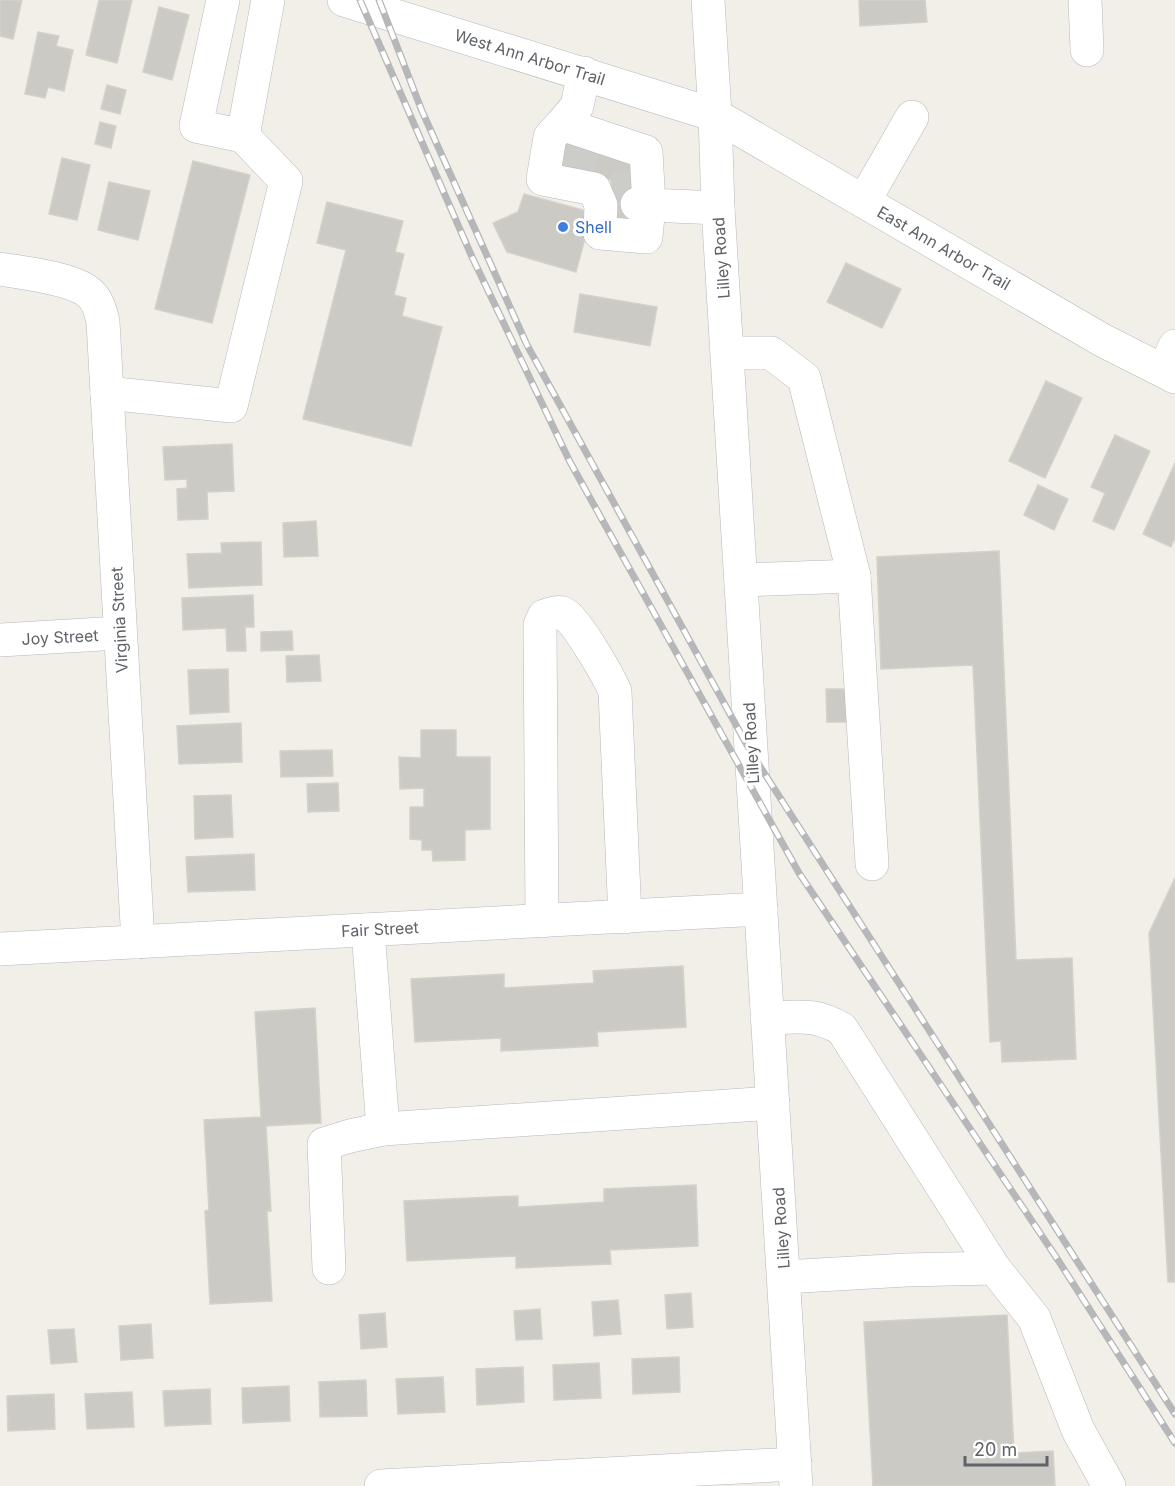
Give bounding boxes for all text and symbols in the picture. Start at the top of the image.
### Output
street label: West Ann Arbor Trail [452,25,608,89]
street label: East Ann Arbor Trail [874,202,1014,294]
place label: Shell [575,217,612,237]
street label: Lilley Road [708,217,734,299]
marker: Shell [556,220,570,234]
street label: Virginia Street [106,566,132,674]
street label: Joy Street [21,625,99,649]
street label: Lilley Road [739,702,763,784]
street label: Fair Street [341,917,419,941]
street label: Lilley Road [768,1187,794,1269]
scale bar [965,1429,1048,1467]
text: 20 m [974,1439,1017,1460]

